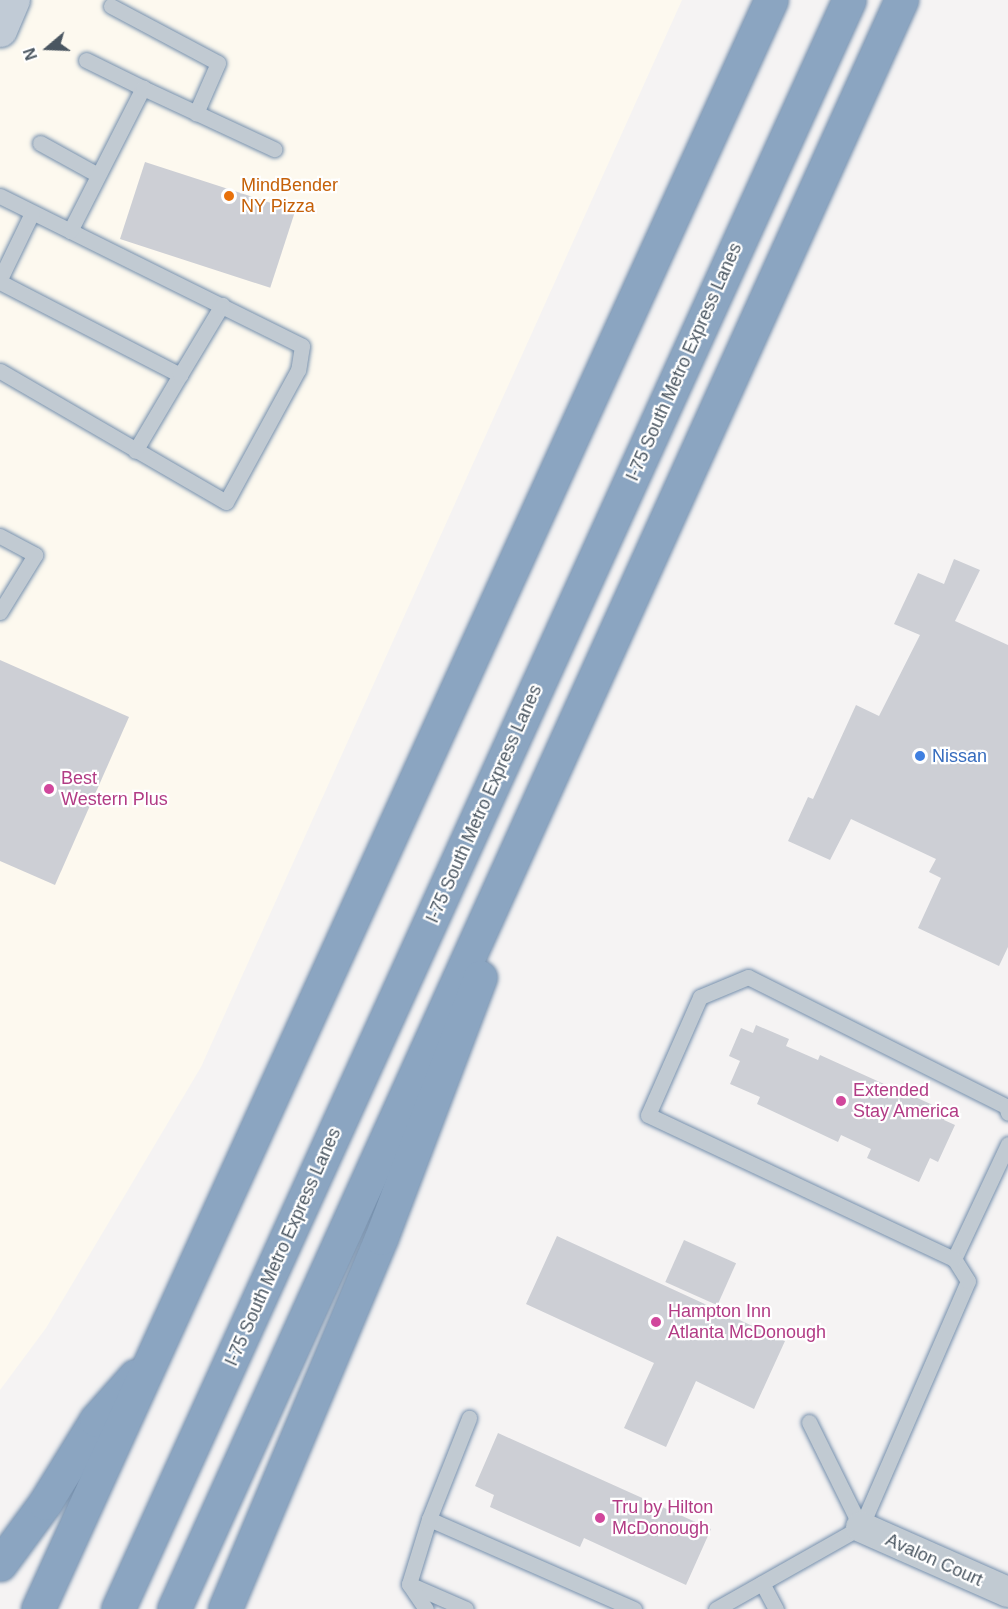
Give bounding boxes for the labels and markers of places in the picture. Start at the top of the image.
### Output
place label: MindBender NY Pizza [241,175,338,218]
marker: MindBender NY Pizza [222,189,236,203]
place label: Nissan [932,745,987,767]
marker: Nissan [913,749,927,763]
place label: Best Western Plus [61,768,168,810]
marker: Best Western Plus [42,782,56,796]
place label: Extended Stay America [853,1080,960,1122]
marker: Extended Stay America [834,1094,848,1108]
place label: Hampton Inn Atlanta McDonough [668,1301,826,1344]
marker: Hampton Inn Atlanta McDonough [649,1315,663,1329]
place label: Tru by Hilton McDonough [612,1497,713,1540]
marker: Tru by Hilton McDonough [593,1511,607,1525]

